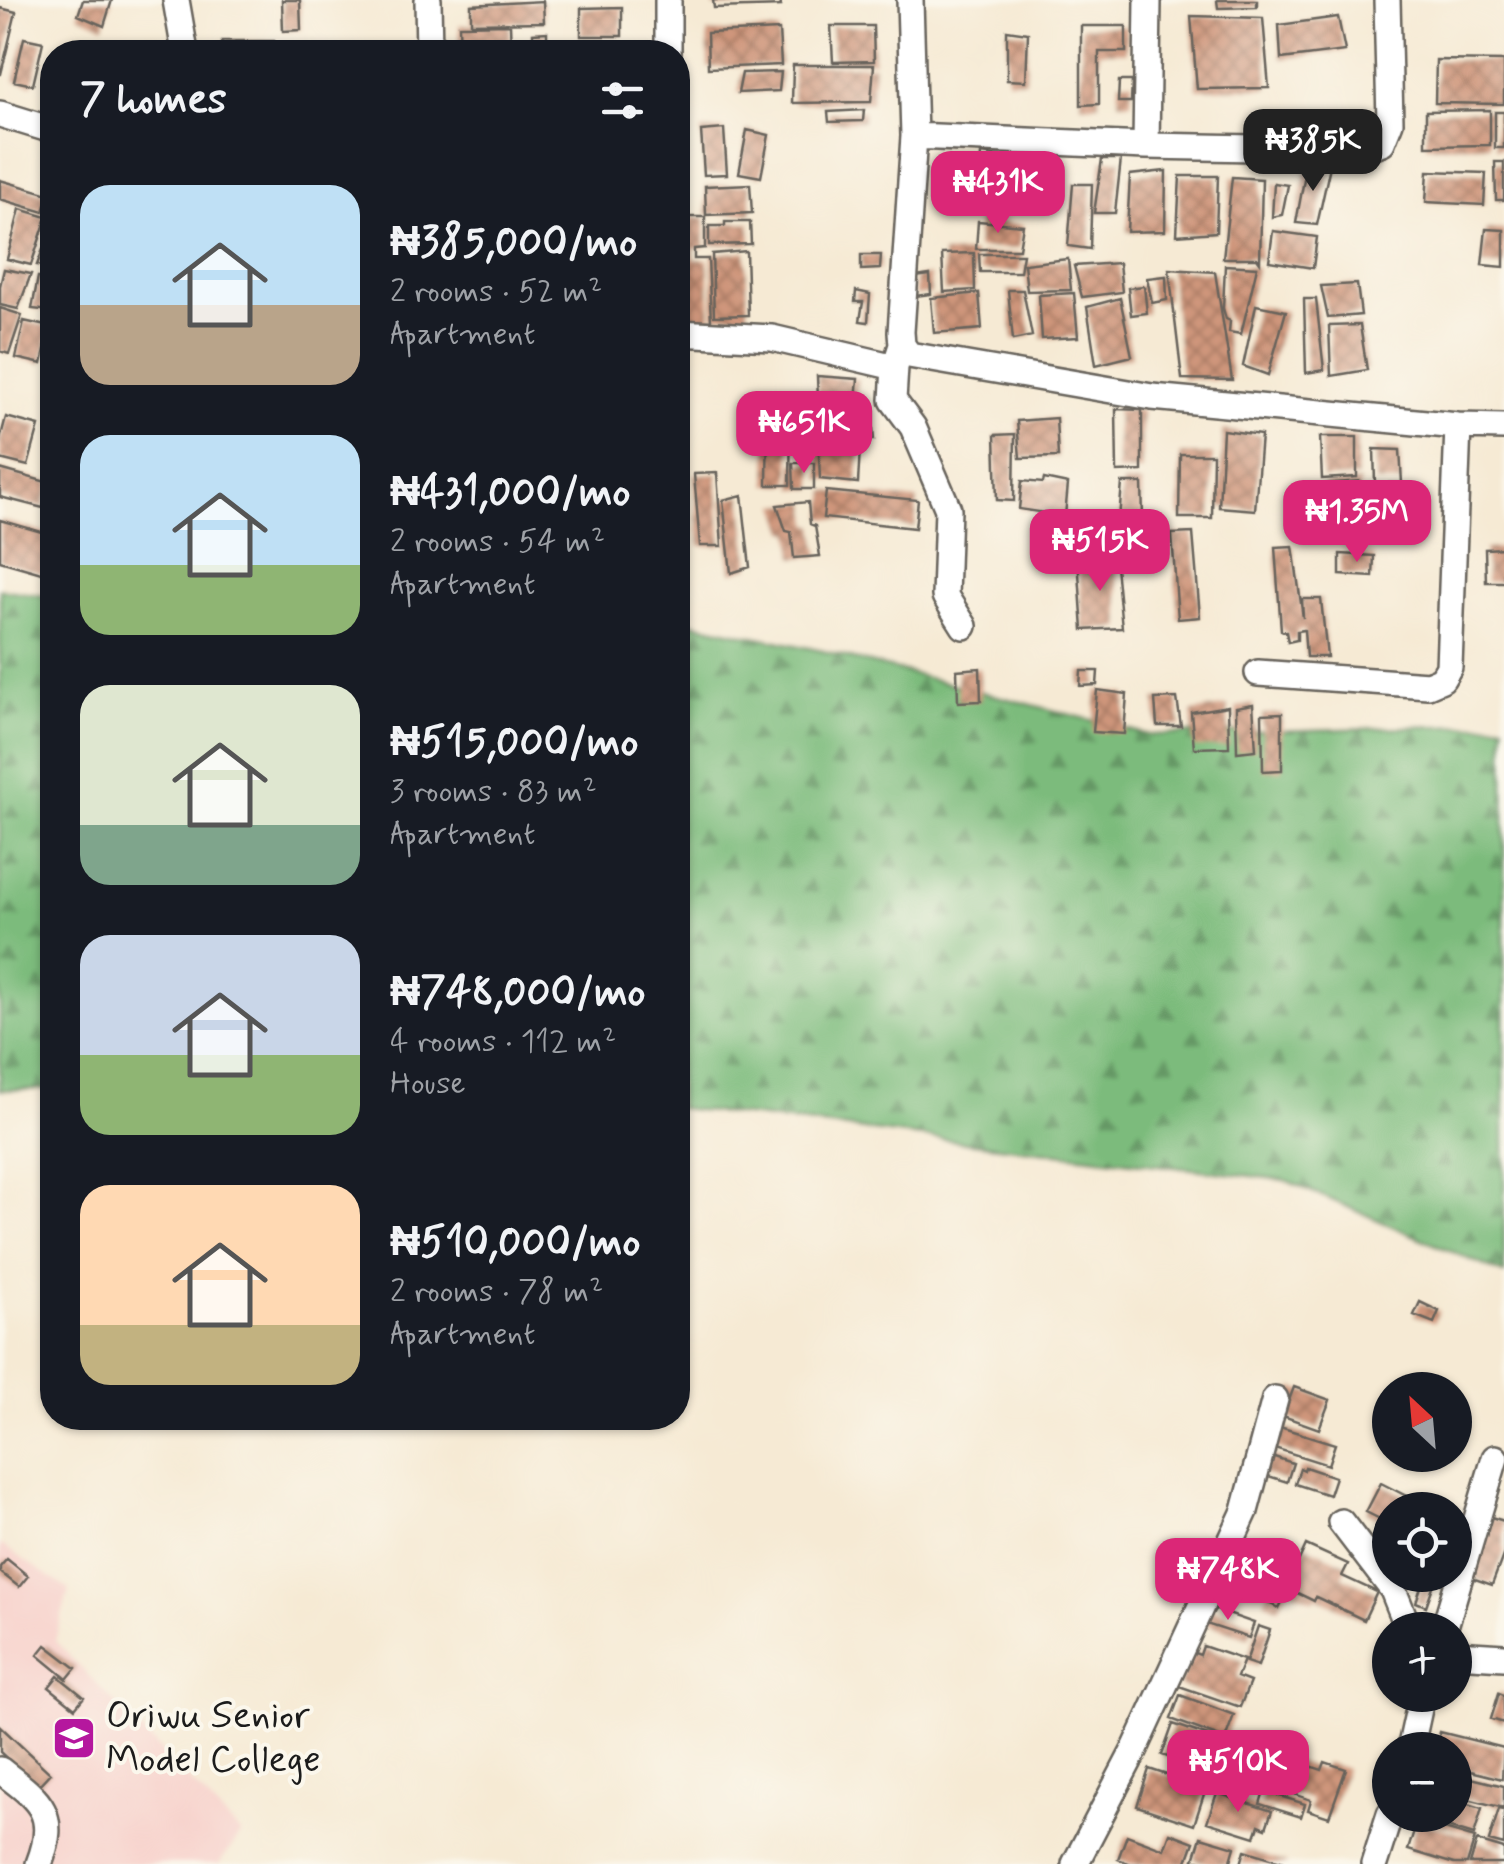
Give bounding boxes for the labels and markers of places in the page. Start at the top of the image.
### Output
pin: ₦385K [1243,109,1383,194]
pin: ₦431K [928,151,1068,236]
pin: ₦651K [734,391,874,476]
pin: ₦1.35M [1276,480,1438,565]
pin: ₦515K [1030,509,1170,594]
pin: ₦748K [1158,1538,1298,1623]
place label: Oriwu Senior Model College [106,1692,321,1785]
school or university icon: Oriwu Senior Model College [51,1715,97,1761]
pin: ₦510K [1168,1730,1308,1815]

